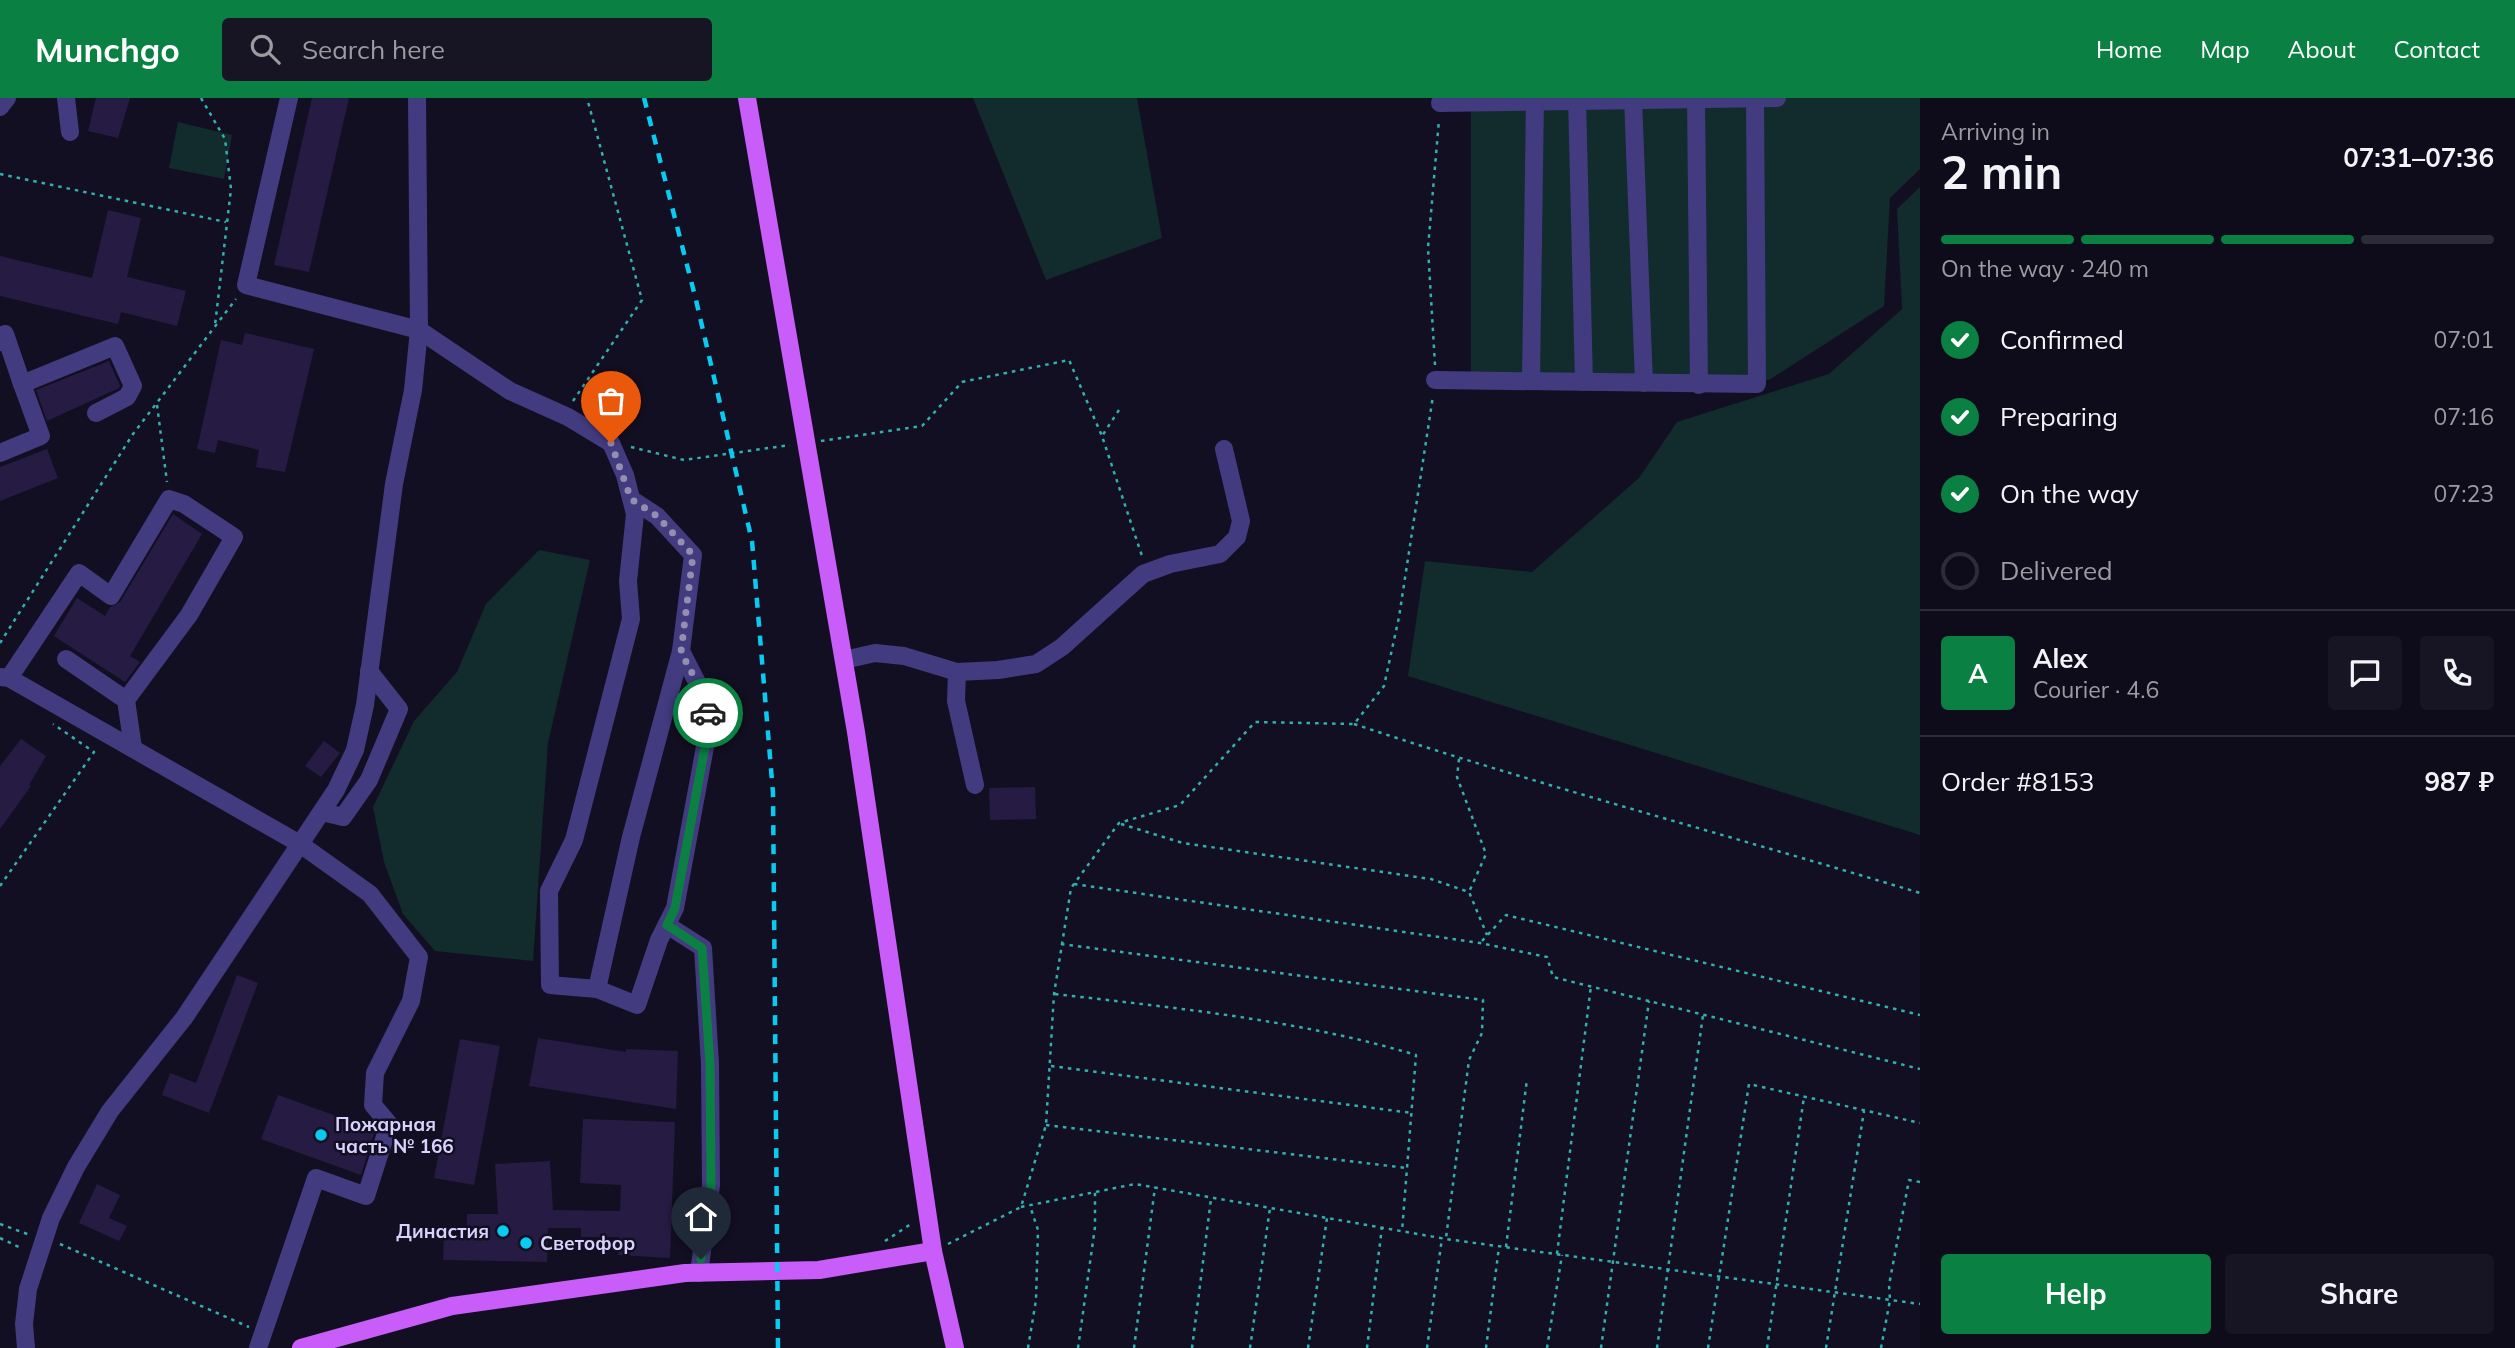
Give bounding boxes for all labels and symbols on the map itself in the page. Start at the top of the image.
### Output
pin [581,371,641,443]
courier [673,678,743,748]
place label: Пожарная часть № 166 [335,1112,454,1158]
marker: Пожарная часть № 166 [313,1127,329,1143]
pin [671,1187,731,1259]
place label: Династия [396,1219,489,1243]
marker: Династия [495,1223,511,1239]
place label: Светофор [540,1231,635,1255]
marker: Светофор [518,1235,534,1251]

